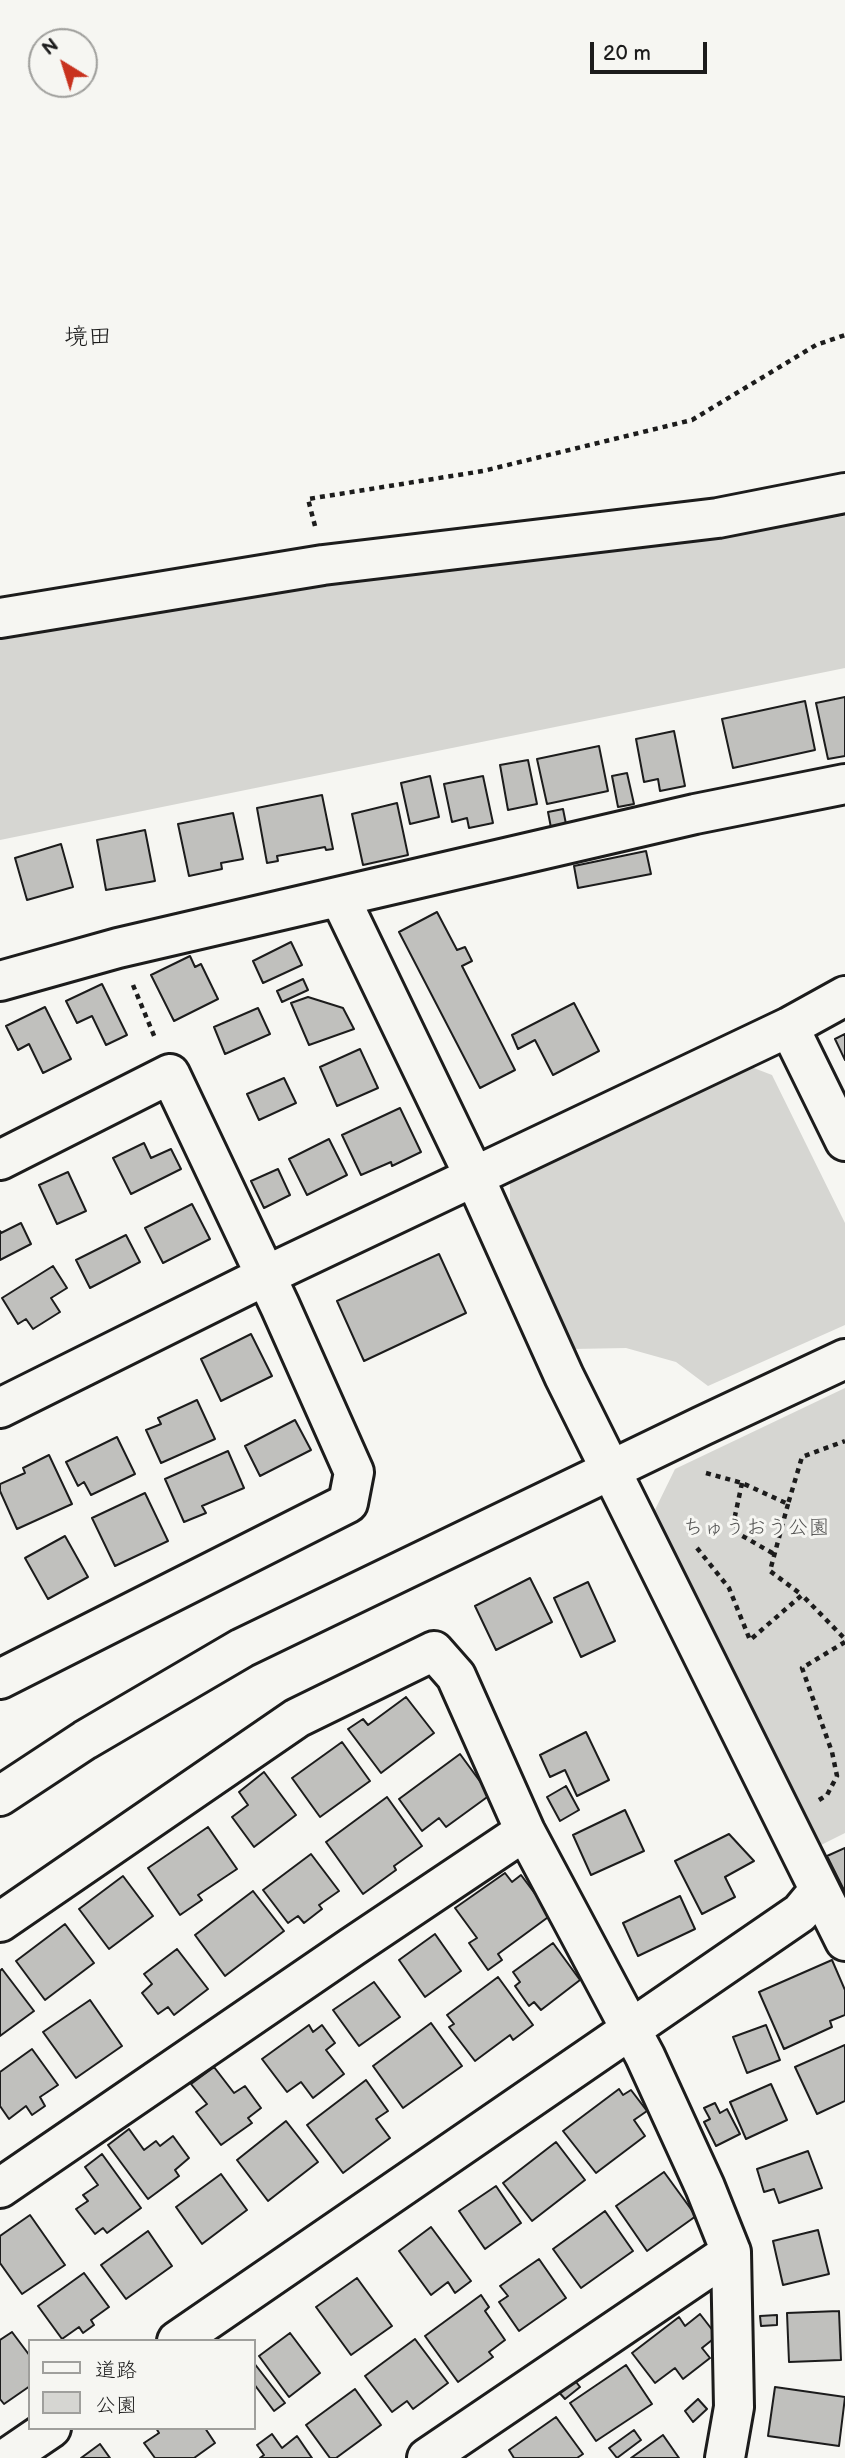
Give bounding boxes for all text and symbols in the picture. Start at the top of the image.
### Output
north arrow [28,28,98,98]
scale bar [593,28,710,72]
text: N [38,34,64,61]
text: 20 m [603,41,651,66]
district label: 境田 [64,324,112,352]
park label: ちゅうおう公園 [683,1516,829,1542]
legend [28,2339,256,2430]
text: 道路 [95,2358,137,2383]
text: 公園 [95,2393,137,2418]

